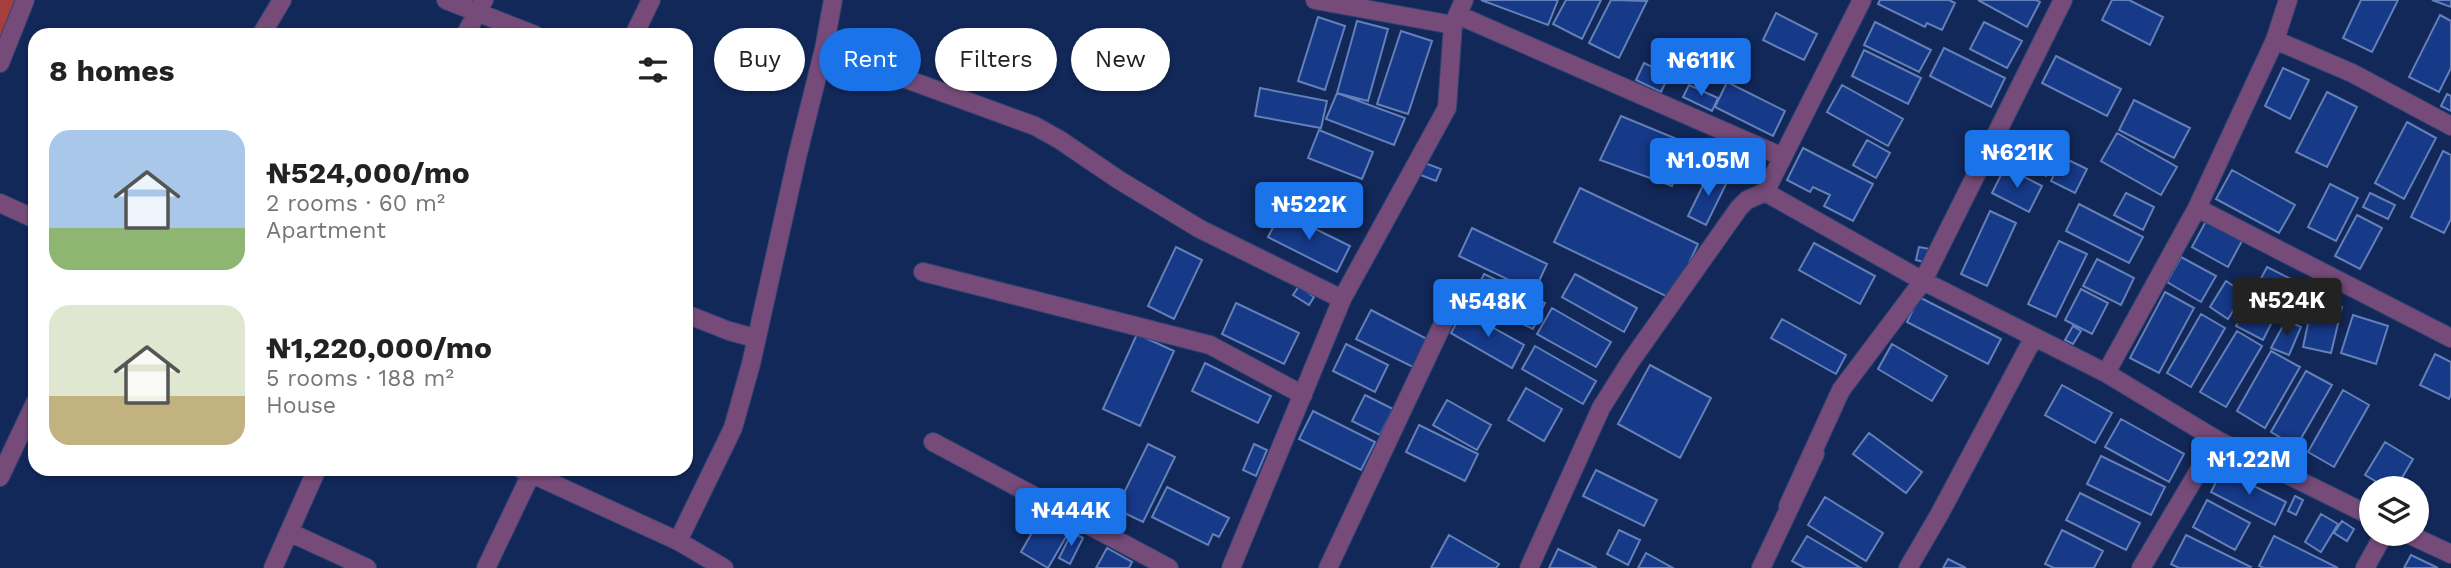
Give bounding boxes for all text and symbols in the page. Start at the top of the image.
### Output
chip: Buy [714,28,805,91]
chip: Rent [819,28,921,91]
chip: Filters [935,28,1057,91]
chip: New [1071,28,1170,91]
pin: ₦611K [1652,38,1750,98]
text: ₦611K [1667,47,1735,74]
icon: filters [634,51,672,89]
text: 8 homes [49,53,175,88]
pin: ₦621K [1968,130,2066,190]
pin: ₦1.05M [1651,138,1765,198]
text: ₦621K [1981,139,2053,166]
text: ₦1.05M [1666,147,1750,174]
text: ₦524,000/mo [266,155,470,190]
icon: home [105,158,189,242]
pin: ₦522K [1260,182,1358,242]
text: 2 rooms · 60 m² [266,190,445,217]
text: ₦522K [1271,191,1347,218]
text: Apartment [266,217,386,244]
pin: ₦524K [2238,278,2336,338]
pin: ₦548K [1439,280,1537,339]
text: ₦524K [2249,287,2325,314]
text: ₦548K [1449,288,1527,315]
text: ₦1,220,000/mo [266,330,492,365]
icon: home [105,333,189,417]
text: 5 rooms · 188 m² [266,365,454,392]
text: House [266,392,336,419]
pin: ₦1.22M [2192,438,2306,497]
text: ₦1.22M [2207,446,2291,473]
map controls [2359,476,2429,546]
button: layers [2359,476,2429,546]
pin: ₦444K [1022,489,1120,548]
text: ₦444K [1031,497,1111,524]

